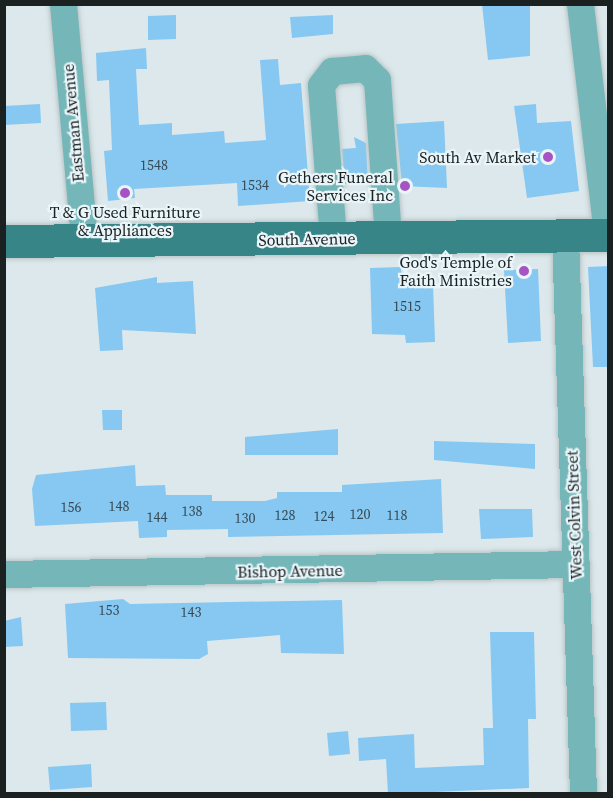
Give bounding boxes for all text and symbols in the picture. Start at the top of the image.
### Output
street label: Eastman Avenue [58,63,88,183]
place label: South Av Market [419,147,536,167]
marker: South Av Market [541,150,555,164]
house number: 1548 [140,157,168,173]
place label: Gethers Funeral Services Inc [278,167,393,205]
house number: 1534 [241,177,269,193]
marker: Gethers Funeral Services Inc [398,179,412,193]
marker: T & G Used Furniture & Appliances [118,186,132,200]
place label: T & G Used Furniture & Appliances [50,202,200,240]
street label: South Avenue [258,229,356,249]
place label: God's Temple of Faith Ministries [399,252,512,290]
marker: God's Temple of Faith Ministries [517,264,531,278]
house number: 1515 [393,298,421,314]
street label: West Colvin Street [562,450,586,580]
house number: 148 [109,498,129,514]
house number: 156 [61,499,81,515]
house number: 138 [182,503,202,519]
house number: 120 [350,506,370,522]
house number: 128 [275,507,295,523]
house number: 118 [387,507,407,523]
house number: 124 [314,508,334,524]
house number: 144 [147,509,167,525]
house number: 130 [235,510,255,526]
street label: Bishop Avenue [237,560,343,582]
house number: 153 [99,602,119,618]
house number: 143 [181,604,201,620]

